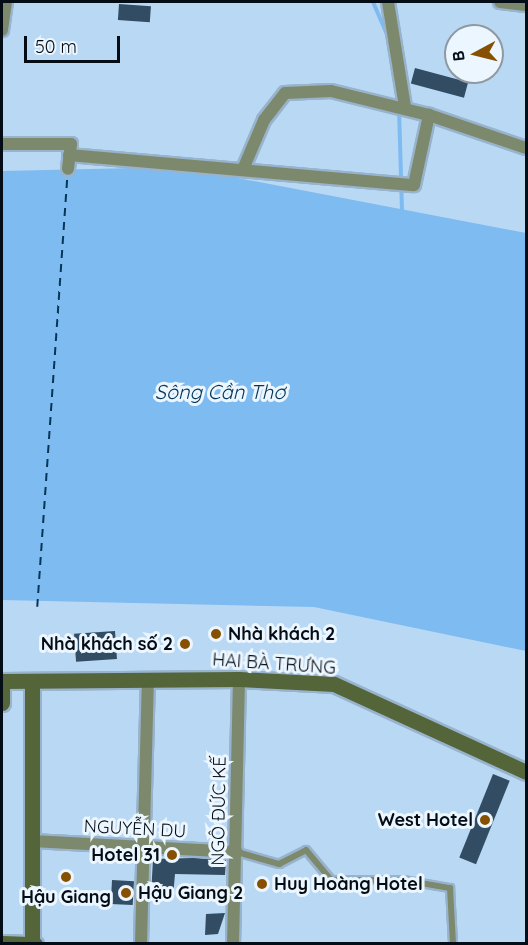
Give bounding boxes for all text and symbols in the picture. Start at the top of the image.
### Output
scale bar [27,24,123,62]
north arrow [444,24,504,84]
text: 50 m [35,35,77,58]
text: B [448,50,469,62]
water label: Sông Cần Thơ [155,379,285,403]
place label: Nhà khách 2 [228,623,335,645]
marker: Nhà khách 2 [209,627,223,641]
place label: Nhà khách số 2 [41,633,173,655]
marker: Nhà khách số 2 [178,637,192,651]
street label: HAI BÀ TRƯNG [212,649,336,679]
street label: NGÔ ĐỨC KẾ [207,756,231,866]
place label: West Hotel [378,809,473,831]
marker: West Hotel [478,813,492,827]
street label: NGUYỄN DU [83,816,187,842]
place label: Hotel 31 [91,844,160,866]
marker: Hotel 31 [165,848,179,862]
marker: Hậu Giang [59,870,73,884]
place label: Huy Hoàng Hotel [274,873,423,895]
marker: Huy Hoàng Hotel [255,877,269,891]
place label: Hậu Giang 2 [138,882,243,904]
place label: Hậu Giang [21,886,111,908]
marker: Hậu Giang 2 [119,886,133,900]

